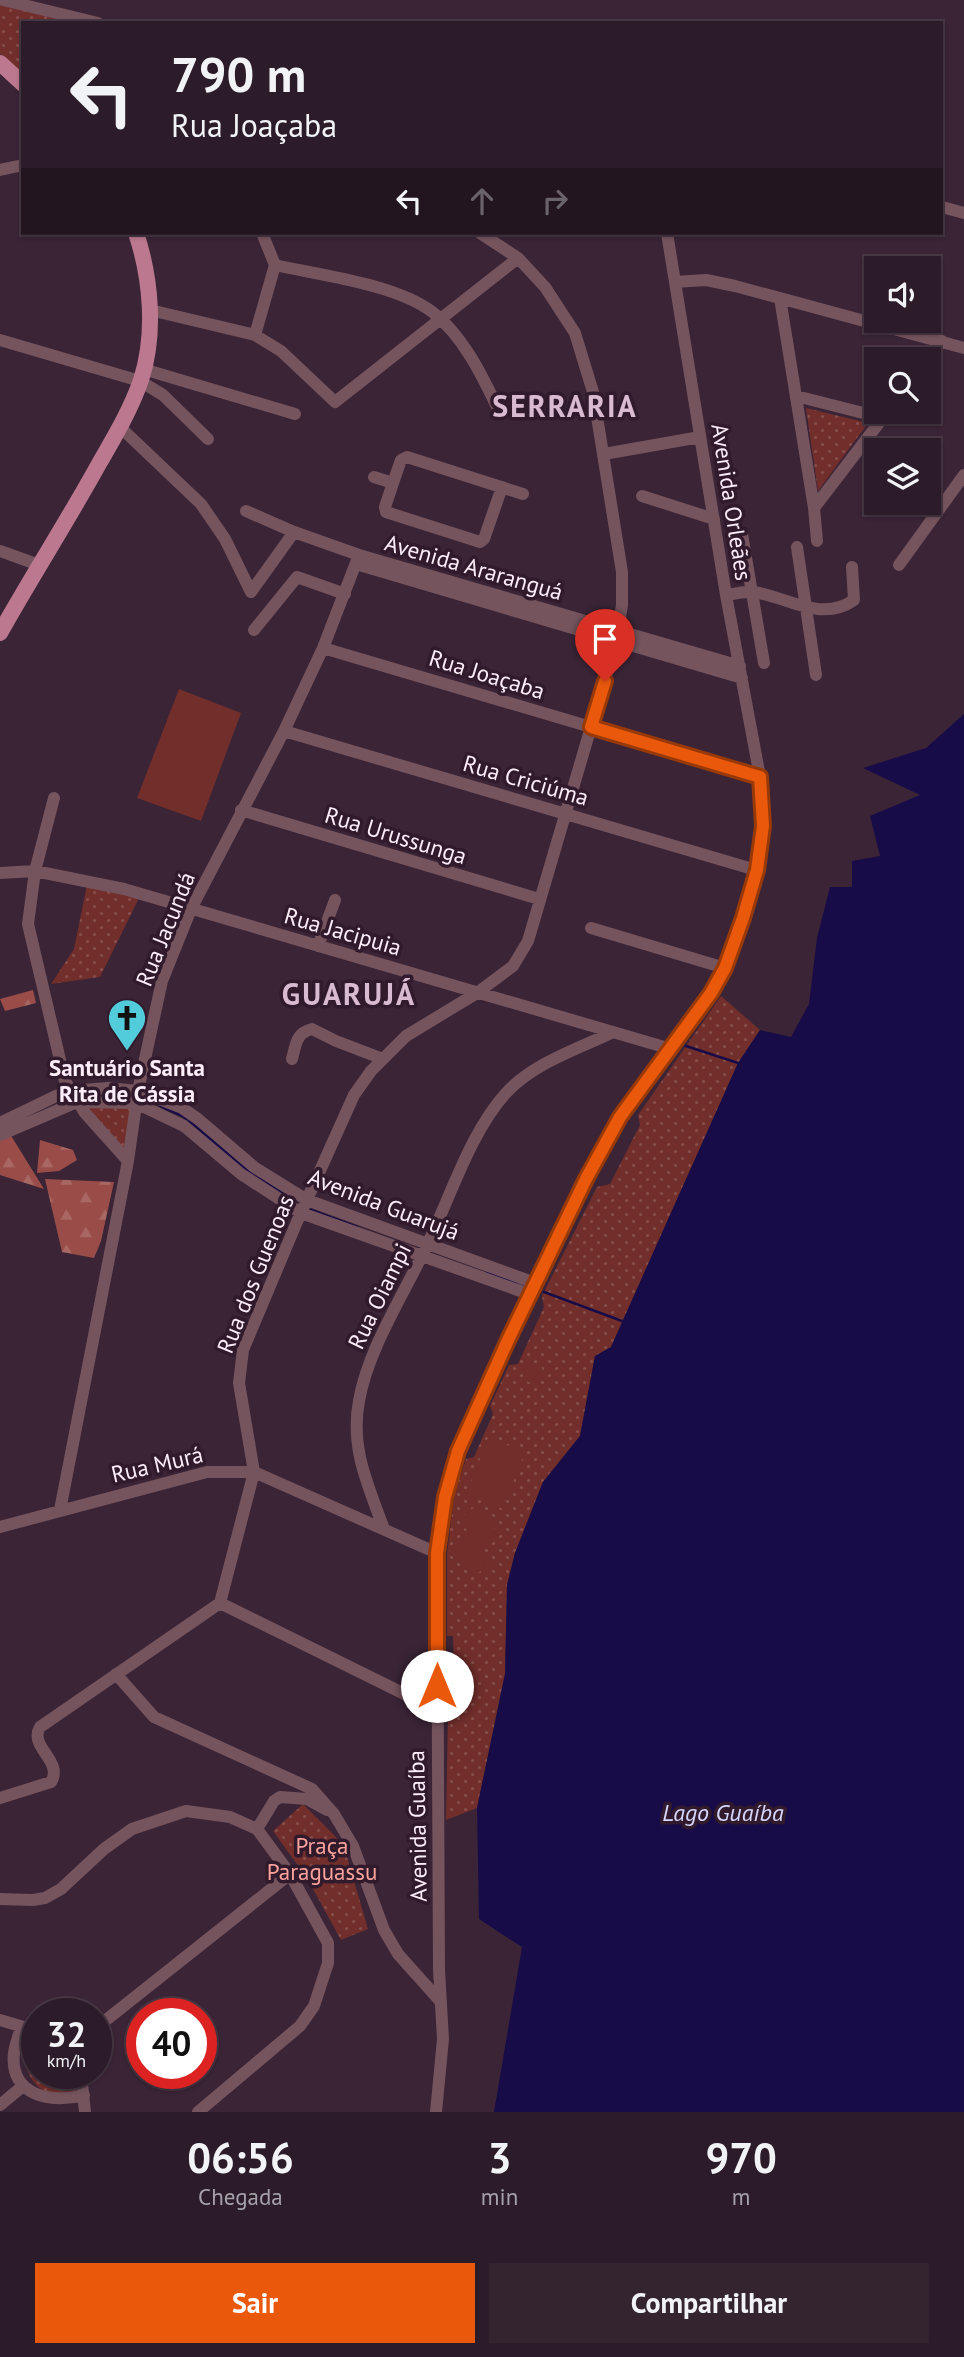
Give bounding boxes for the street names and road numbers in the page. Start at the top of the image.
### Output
street label: Avenida Orleães [705,421,759,583]
street label: Avenida Araranguá [382,528,566,606]
street label: Rua Joaçaba [426,643,548,705]
street label: Rua Criciúma [460,748,592,812]
street label: Rua Urussunga [322,800,470,870]
street label: Rua Jacundá [129,868,201,990]
street label: Rua Jacipuia [281,900,405,962]
street label: Avenida Guarujá [304,1162,464,1246]
street label: Rua dos Guenoas [210,1191,300,1357]
street label: Rua Oiampi [341,1238,417,1354]
street label: Rua Murá [108,1439,206,1489]
street label: Avenida Guaíba [401,1750,433,1902]

